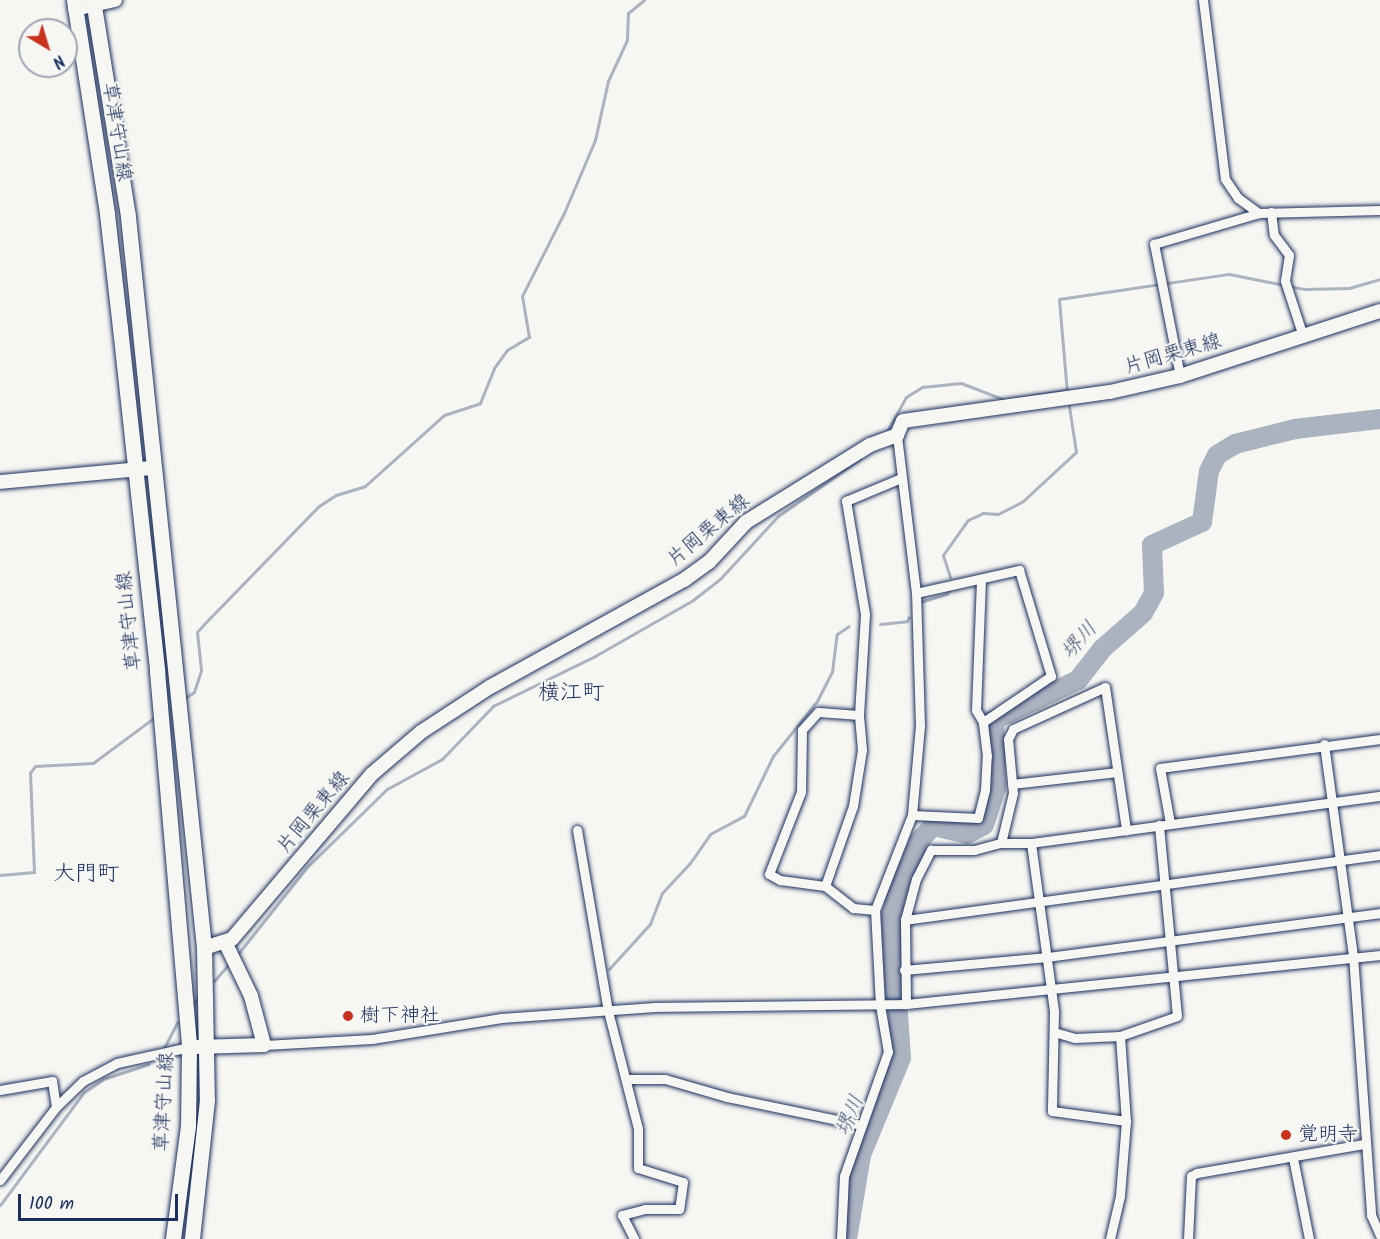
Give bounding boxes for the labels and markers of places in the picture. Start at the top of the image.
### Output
place label: 樹下神社 [360,1004,440,1028]
marker: 樹下神社 [341,1009,355,1023]
place label: 覚明寺 [1298,1123,1358,1147]
marker: 覚明寺 [1279,1128,1293,1142]

